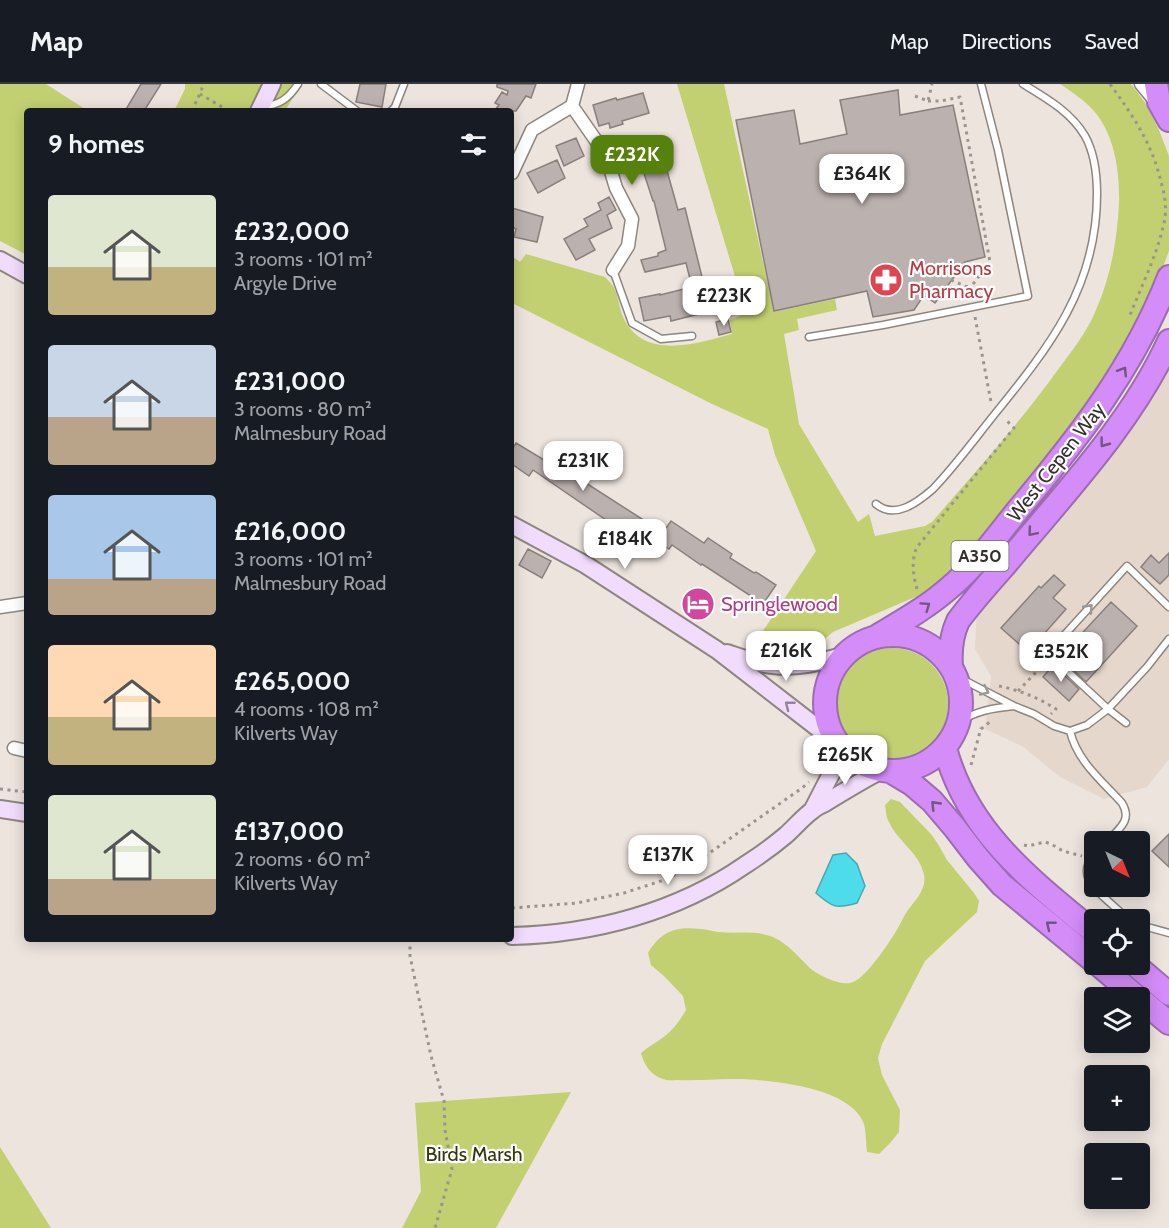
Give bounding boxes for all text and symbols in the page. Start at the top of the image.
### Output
text: Map [30,24,83,58]
text: Map [890,29,929,54]
text: Directions [962,29,1051,54]
text: Saved [1084,29,1139,54]
text: 9 homes [48,128,145,160]
icon: filters [457,128,490,161]
pin: £232K [590,135,674,186]
text: £232K [605,142,659,166]
pin: £364K [820,154,904,205]
text: £364K [833,161,891,185]
text: £232,000 [234,215,350,247]
icon: home [96,219,168,291]
text: 3 rooms · 101 m² [234,247,373,271]
place label: Morrisons Pharmacy [909,256,993,303]
pharmacy icon: Morrisons Pharmacy [868,262,904,298]
text: Argyle Drive [234,271,337,295]
pin: £223K [682,276,766,327]
text: £223K [697,283,751,307]
text: £231,000 [234,365,346,397]
one-way arrow [1116,367,1128,377]
icon: home [96,369,168,441]
text: 3 rooms · 80 m² [234,397,372,421]
street label: West Cepen Way [1002,398,1110,526]
text: Malmesbury Road [234,421,386,445]
one-way arrow [1101,437,1112,448]
pin: £231K [541,441,625,492]
text: £231K [557,448,609,472]
text: £216,000 [234,515,346,547]
icon: home [96,519,168,591]
pin: £184K [583,519,667,570]
one-way arrow [1029,525,1040,536]
text: £184K [598,526,652,550]
road number: A350 [952,541,1008,571]
text: 3 rooms · 101 m² [234,547,373,571]
text: Malmesbury Road [234,571,386,595]
hotel icon: Springlewood [680,586,716,622]
place label: Springlewood [721,592,838,616]
one-way arrow [919,602,930,613]
one-way arrow [1082,604,1093,615]
pin: £216K [744,631,828,682]
pin: £352K [1019,632,1103,683]
text: £216K [760,638,812,662]
text: £352K [1033,639,1089,663]
text: £265,000 [234,665,351,697]
icon: home [96,669,168,741]
one-way arrow [979,684,990,696]
text: 4 rooms · 108 m² [234,697,379,721]
one-way arrow [785,702,796,713]
text: Kilverts Way [234,721,338,745]
pin: £265K [803,735,887,786]
text: £265K [817,742,873,766]
one-way arrow [932,802,943,813]
text: £137,000 [234,815,344,847]
icon: home [96,819,168,891]
north arrow [1084,831,1150,897]
map controls [1084,831,1150,1209]
pin: £137K [626,835,710,886]
text: £137K [642,842,694,866]
text: 2 rooms · 60 m² [234,847,371,871]
text: Kilverts Way [234,871,338,895]
button: locate [1084,909,1150,975]
one-way arrow [1046,921,1057,932]
button: layers [1084,987,1150,1053]
button: + [1084,1065,1150,1131]
park label: Birds Marsh [425,1142,523,1166]
button: − [1084,1143,1150,1209]

